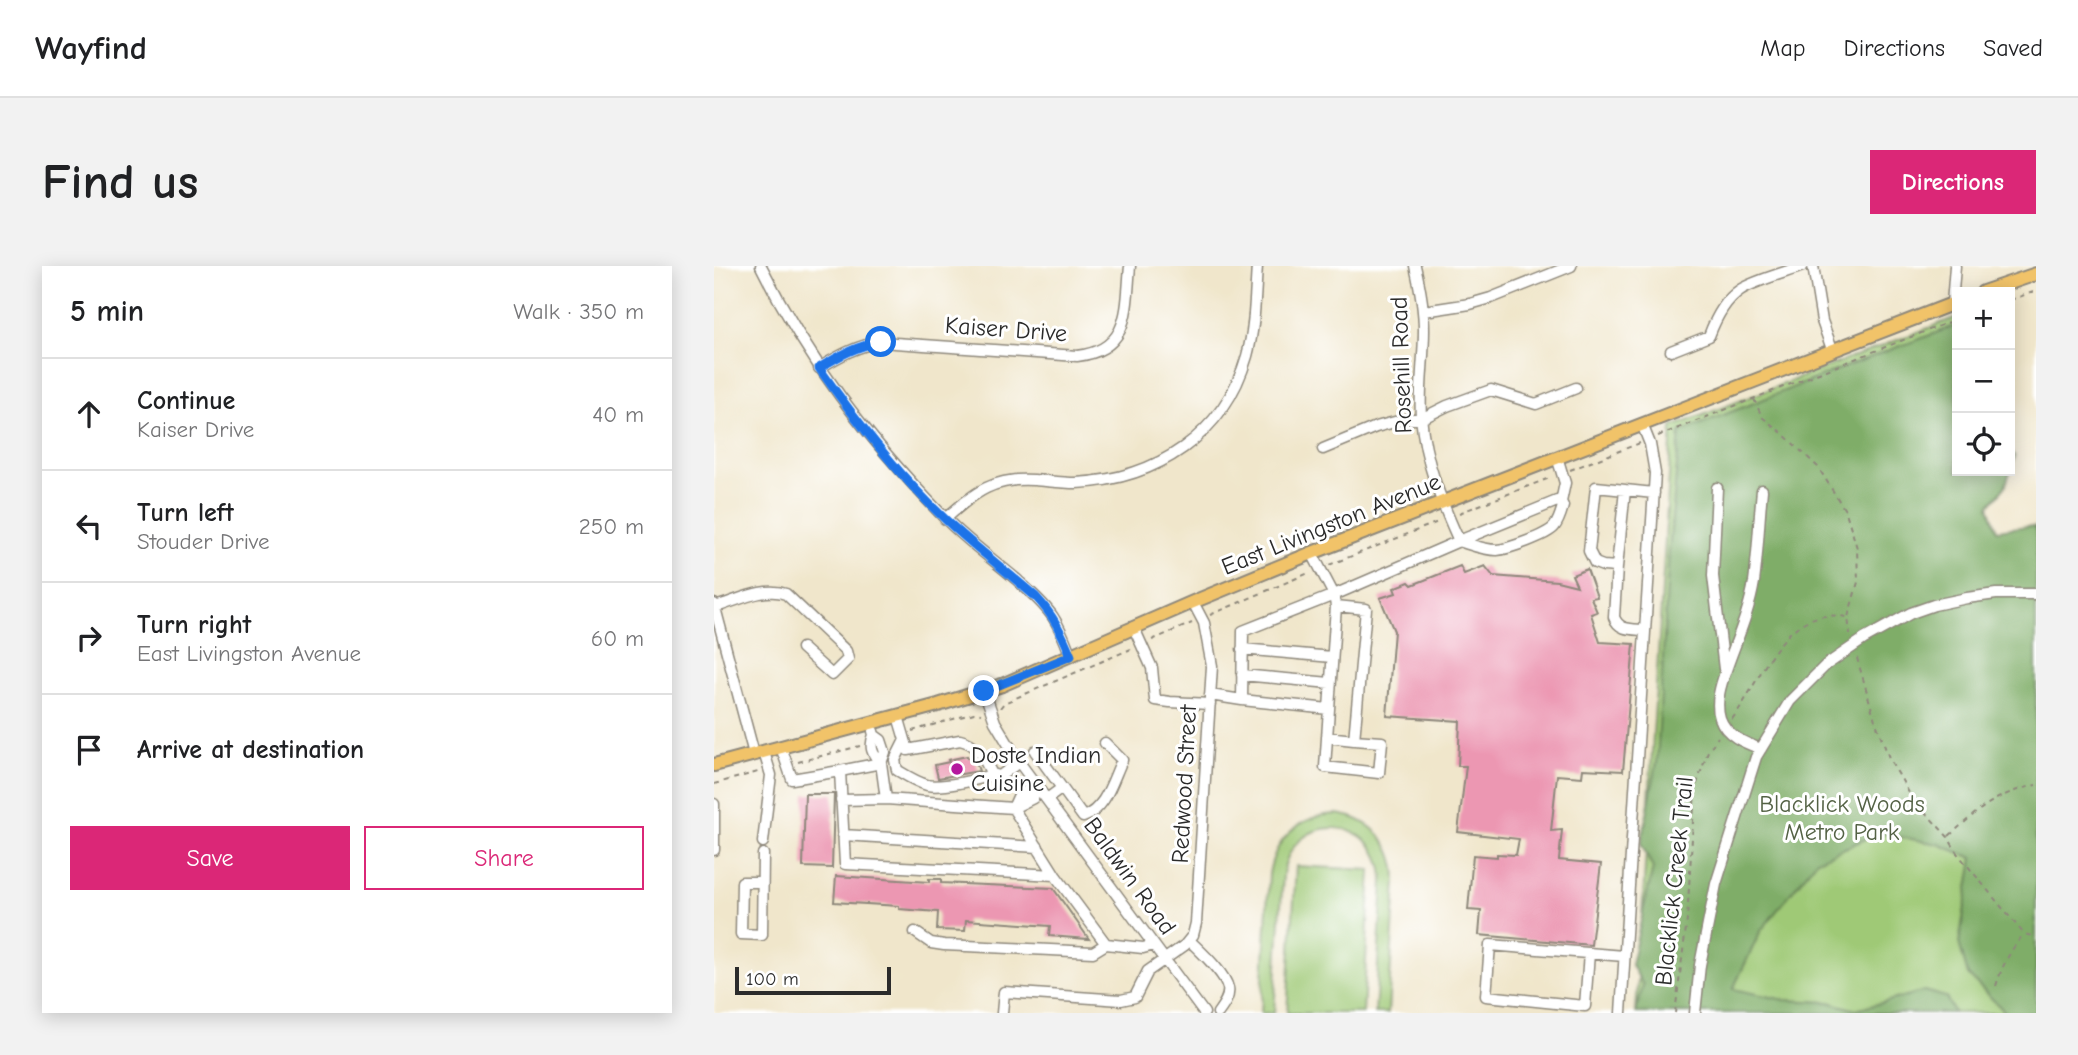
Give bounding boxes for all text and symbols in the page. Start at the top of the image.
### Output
text: Wayfind [35,29,147,67]
text: Map [1760,34,1806,62]
text: Directions [1844,34,1945,62]
text: Saved [1983,34,2043,62]
button: Directions [1870,150,2036,214]
text: Find us [42,154,198,210]
map controls [1952,287,2015,476]
button: + [1952,287,2015,350]
text: 5 min [70,294,144,329]
street label: Rosehill Road [1385,296,1417,434]
text: Walk · 350 m [513,298,644,325]
street label: Kaiser Drive [944,311,1068,347]
route start [865,326,896,357]
button: − [1952,350,2015,413]
text: Continue [137,386,235,416]
icon: ahead [70,395,108,433]
text: 40 m [592,401,644,428]
button: locate [1952,413,2015,476]
text: Kaiser Drive [137,416,254,443]
street label: East Livingston Avenue [1217,467,1445,581]
text: Turn left [137,498,234,528]
icon: left [70,507,108,545]
text: 250 m [579,513,644,540]
text: Stouder Drive [137,528,270,555]
text: Turn right [137,610,251,640]
icon: right [70,619,108,657]
text: 60 m [591,625,644,652]
text: East Livingston Avenue [137,640,361,667]
route end [968,675,999,706]
street label: Redwood Street [1166,703,1202,864]
icon: arrive [70,731,108,769]
text: Arrive at destination [137,735,364,765]
place label: Doste Indian Cuisine [971,741,1101,797]
marker: Doste Indian Cuisine [949,761,965,777]
street label: Blacklick Creek Trail [1649,775,1699,987]
park label: Blacklick Woods Metro Park [1759,790,1925,846]
street label: Baldwin Road [1078,812,1182,940]
button: Save [70,826,350,890]
button: Share [364,826,644,890]
scale bar [735,964,891,996]
text: 100 m [746,968,799,990]

